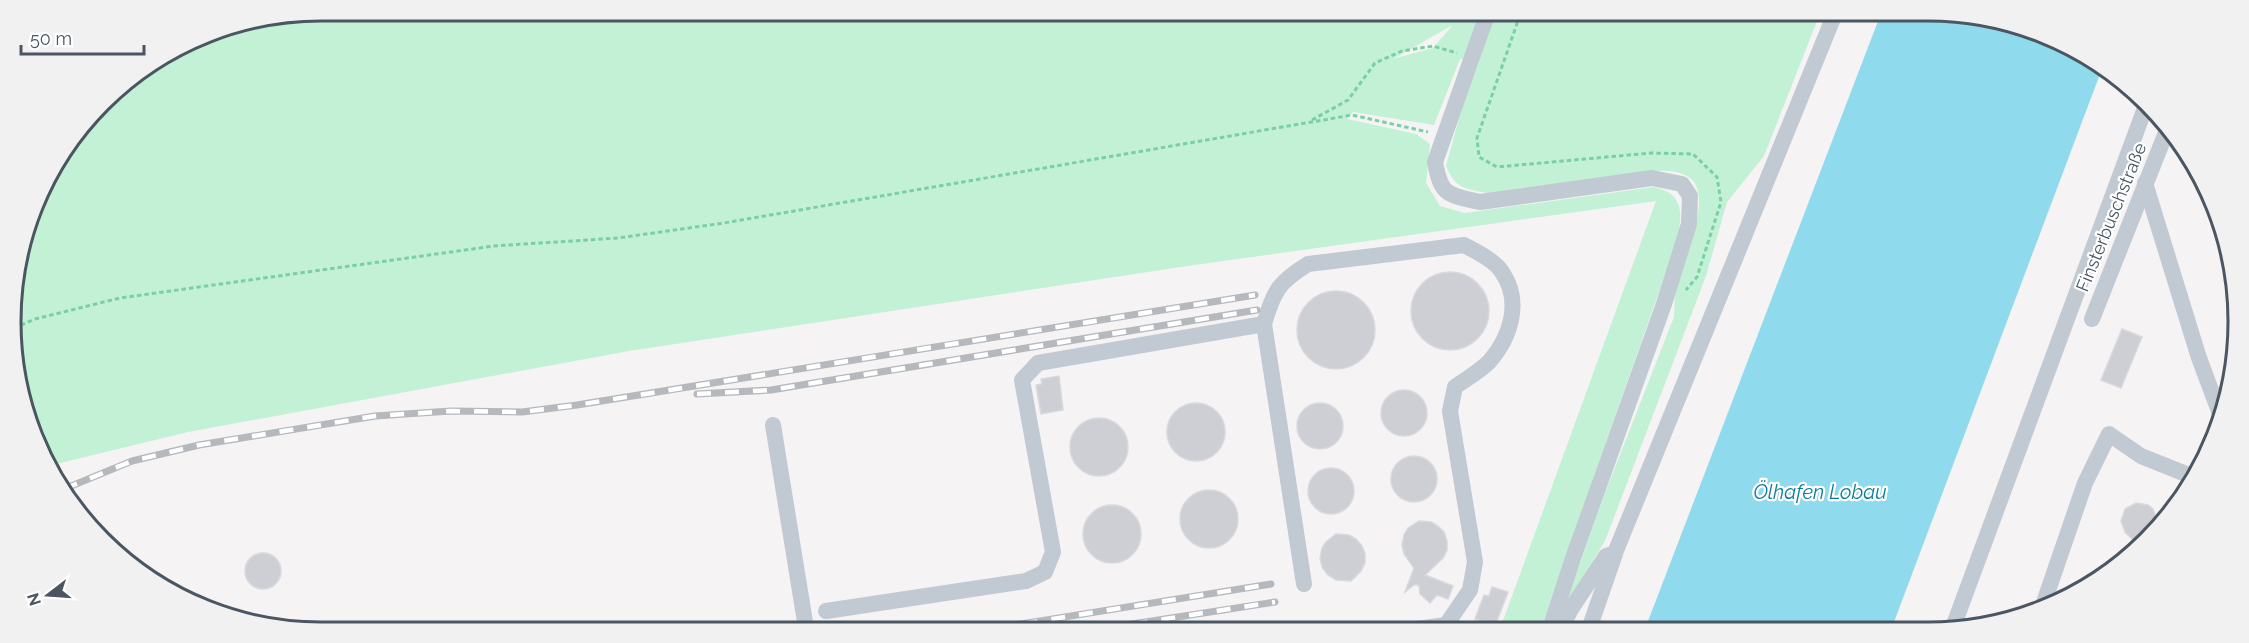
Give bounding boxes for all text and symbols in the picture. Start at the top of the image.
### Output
scale bar [21,18,144,56]
text: 50 m [30,28,72,49]
street label: Finsterbuschstraße [2072,139,2151,294]
water label: Ölhafen Lobau [1753,480,1887,504]
north arrow [18,565,78,625]
text: N [23,591,45,608]

